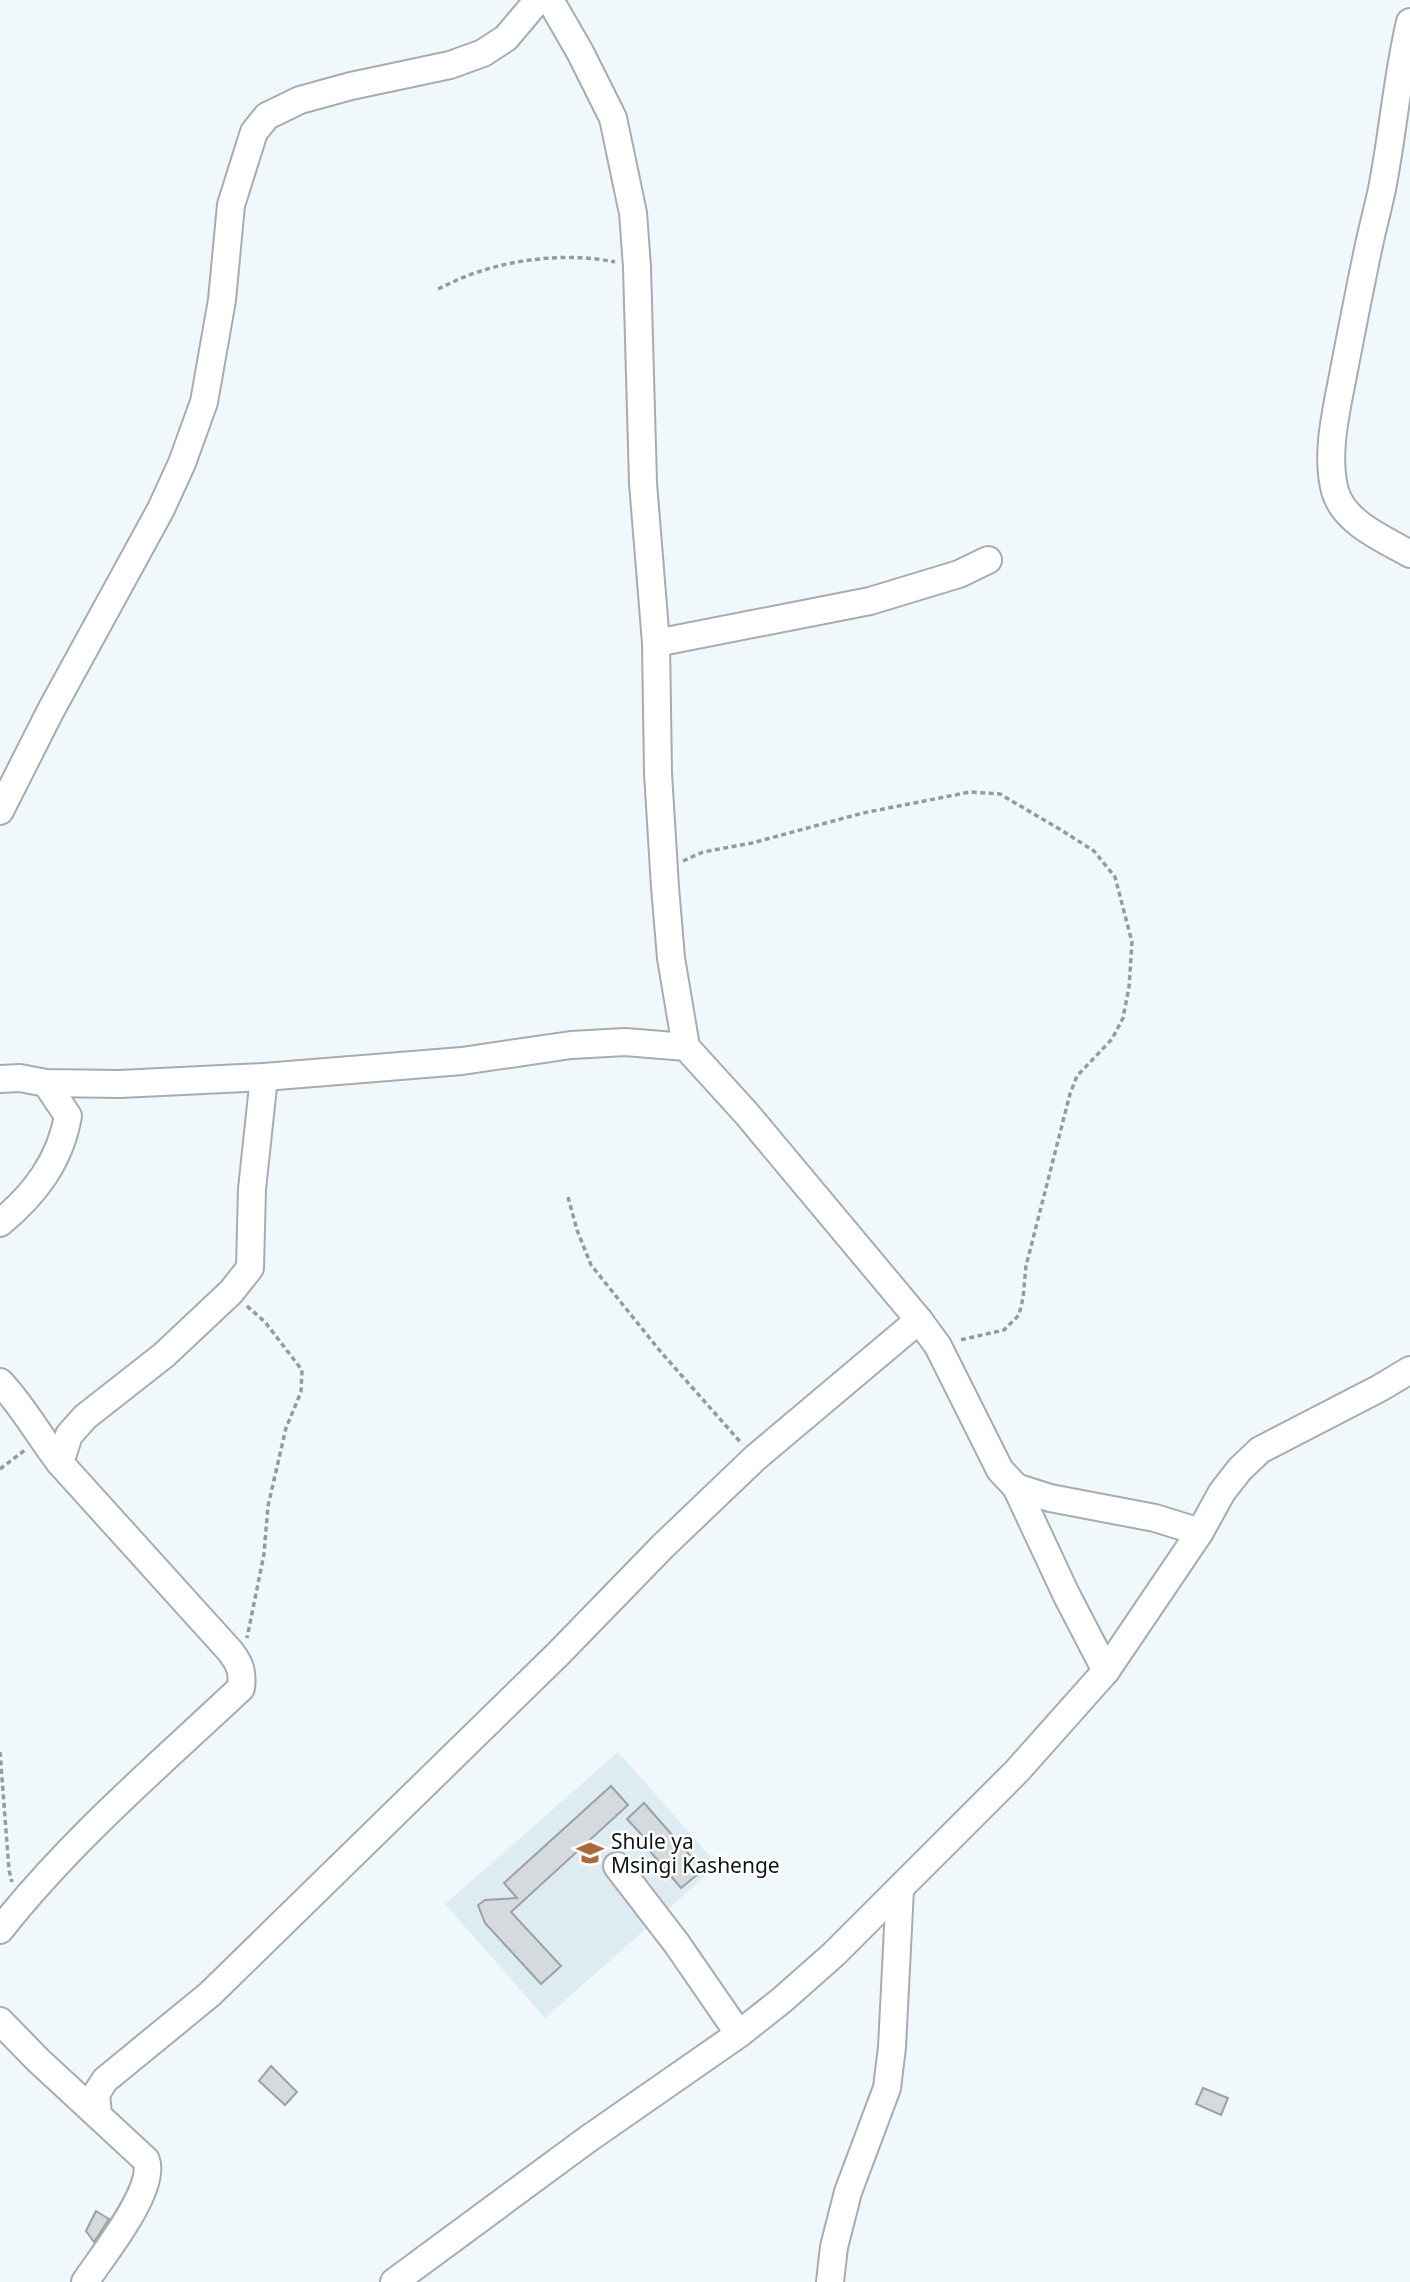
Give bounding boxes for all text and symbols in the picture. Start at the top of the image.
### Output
place label: Shule ya Msingi Kashenge [611,1827,780,1879]
school or university icon: Shule ya Msingi Kashenge [575,1838,605,1868]

